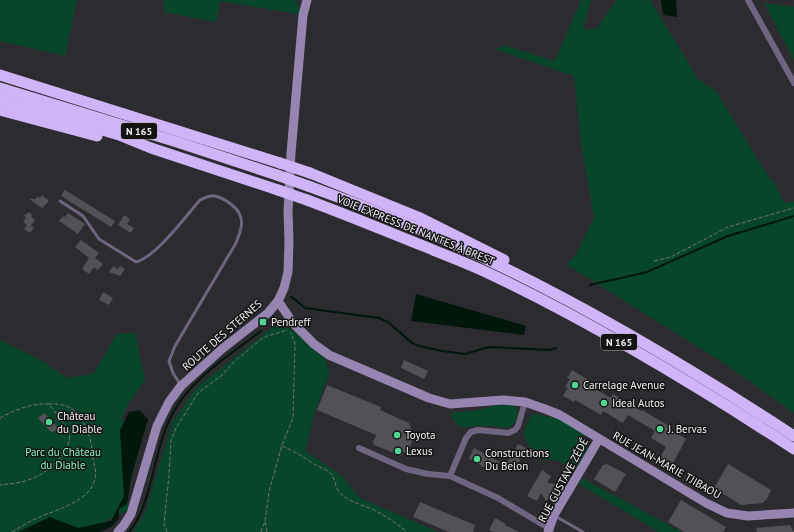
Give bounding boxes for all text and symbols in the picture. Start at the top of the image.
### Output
road number: N 165 [121,123,157,139]
street label: VOIE EXPRESS DE NANTES À BREST [334,192,497,268]
street label: ROUTE DES STERNES [179,296,265,373]
place label: Pendreff [271,315,311,329]
marker: Pendreff [258,317,268,327]
road number: N 165 [601,334,637,350]
place label: Carrelage Avenue [583,378,665,392]
marker: Carrelage Avenue [570,380,580,390]
place label: Ideal Autos [612,396,665,410]
marker: Ideal Autos [599,398,609,408]
place label: Château du Diable [57,409,103,436]
marker: Château du Diable [44,417,54,427]
place label: J. Bervas [667,422,707,436]
marker: J. Bervas [655,424,665,434]
place label: Toyota [405,428,436,442]
street label: RUE JEAN-MARIE TJIBAOU [610,428,724,502]
marker: Toyota [392,430,402,440]
street label: RUE GUSTAVE ZÉDÉ [535,435,591,525]
place label: Lexus [406,444,433,458]
park label: Parc du Château du Diable [25,445,101,472]
marker: Lexus [393,446,403,456]
place label: Constructions Du Belon [485,446,549,473]
marker: Constructions Du Belon [472,454,482,464]

